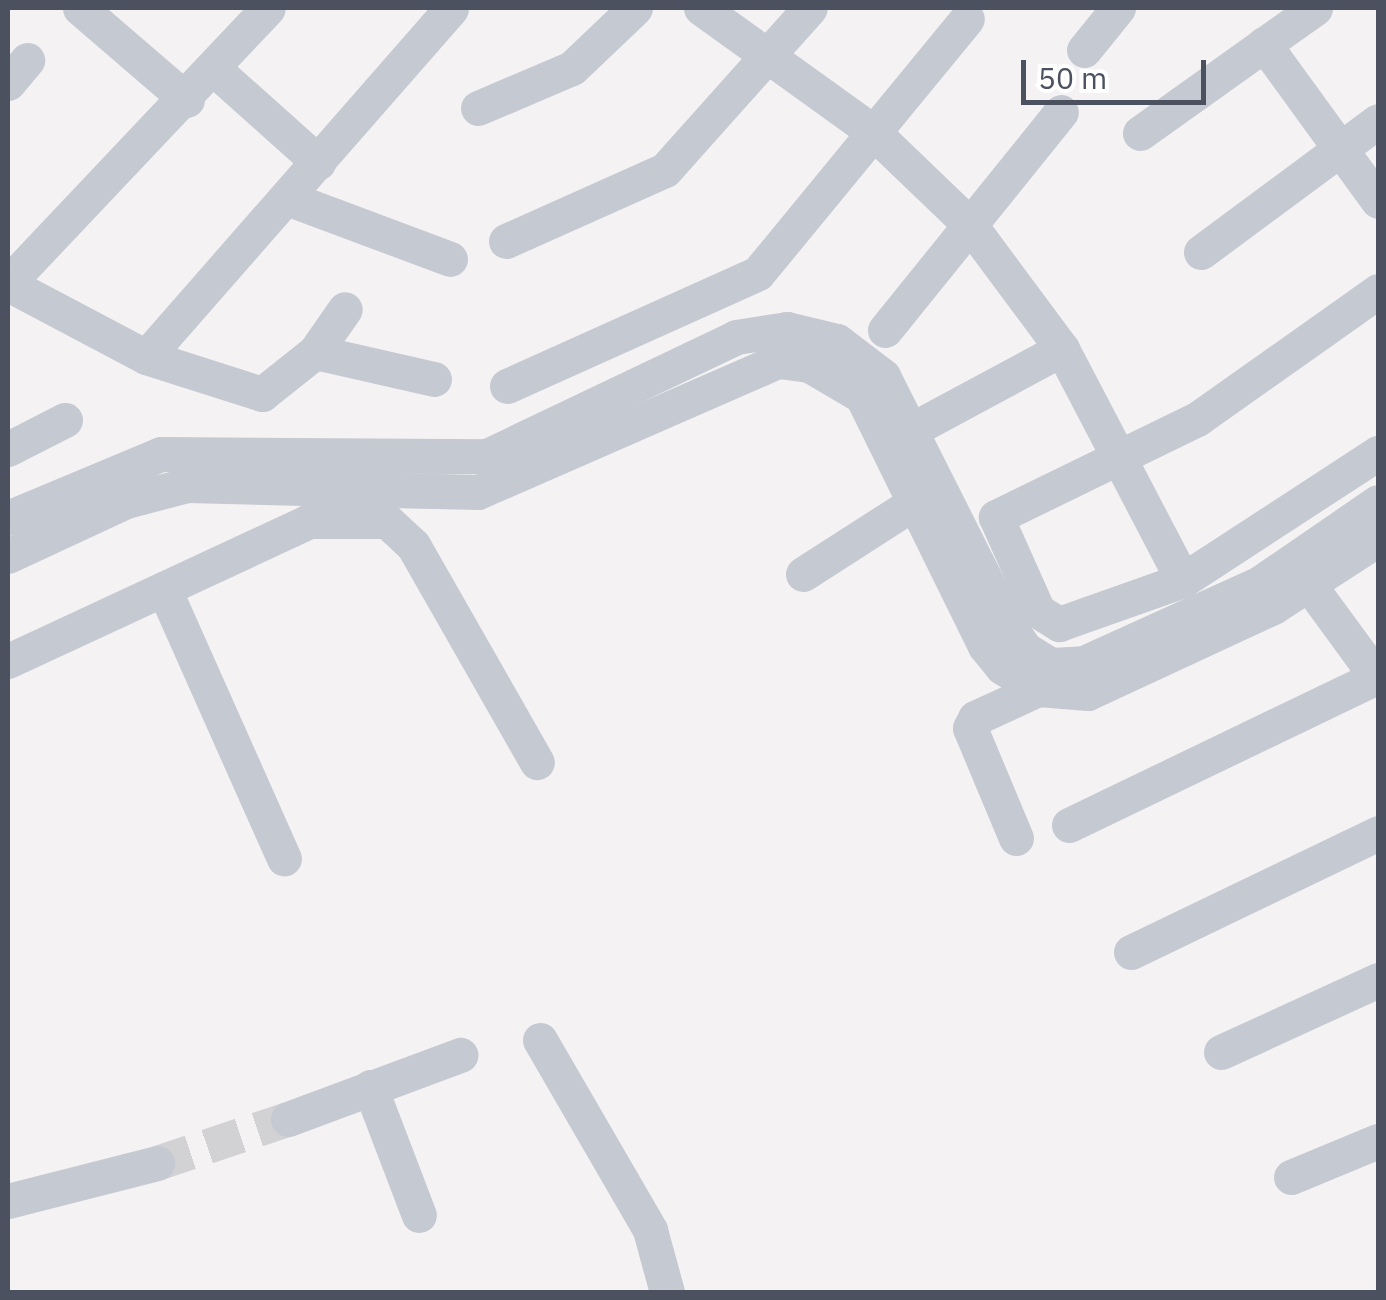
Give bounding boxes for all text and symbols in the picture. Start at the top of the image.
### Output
scale bar [1026,40,1211,102]
text: 50 m [1038,58,1107,97]

